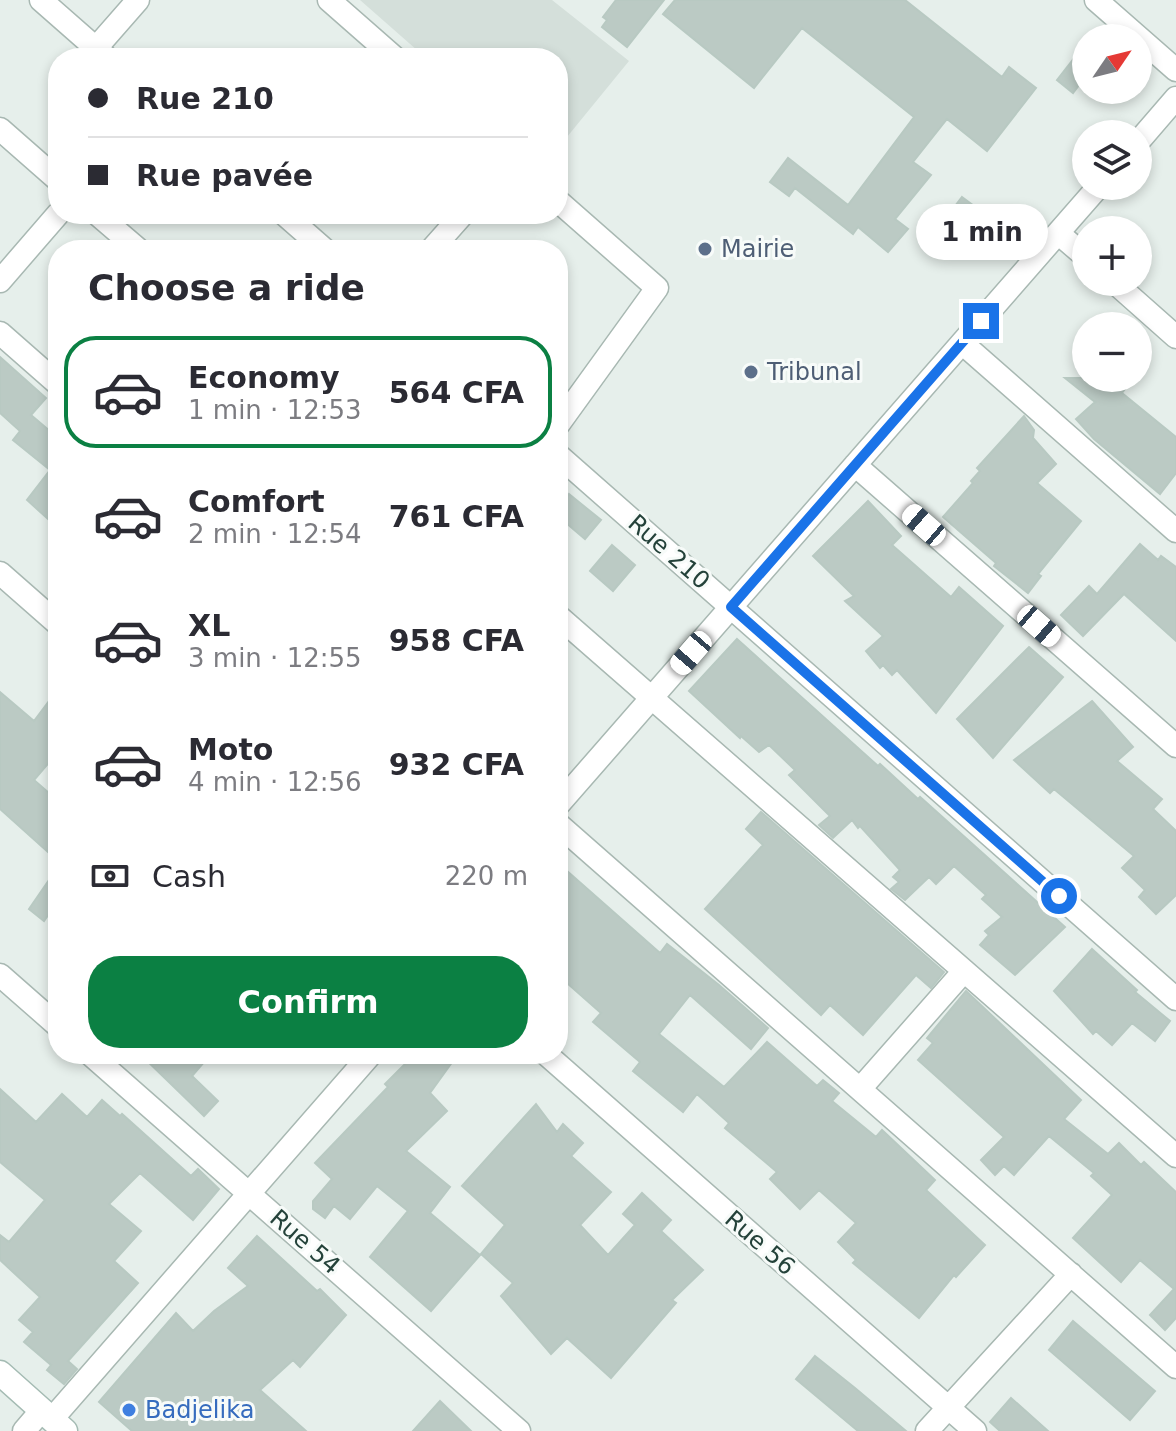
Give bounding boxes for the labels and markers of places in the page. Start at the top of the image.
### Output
place label: Mairie [721,235,794,263]
marker: Mairie [696,240,714,258]
place label: Tribunal [766,358,862,386]
marker: Tribunal [742,363,760,381]
place label: Badjelika [145,1396,254,1424]
marker: Badjelika [120,1401,138,1419]

